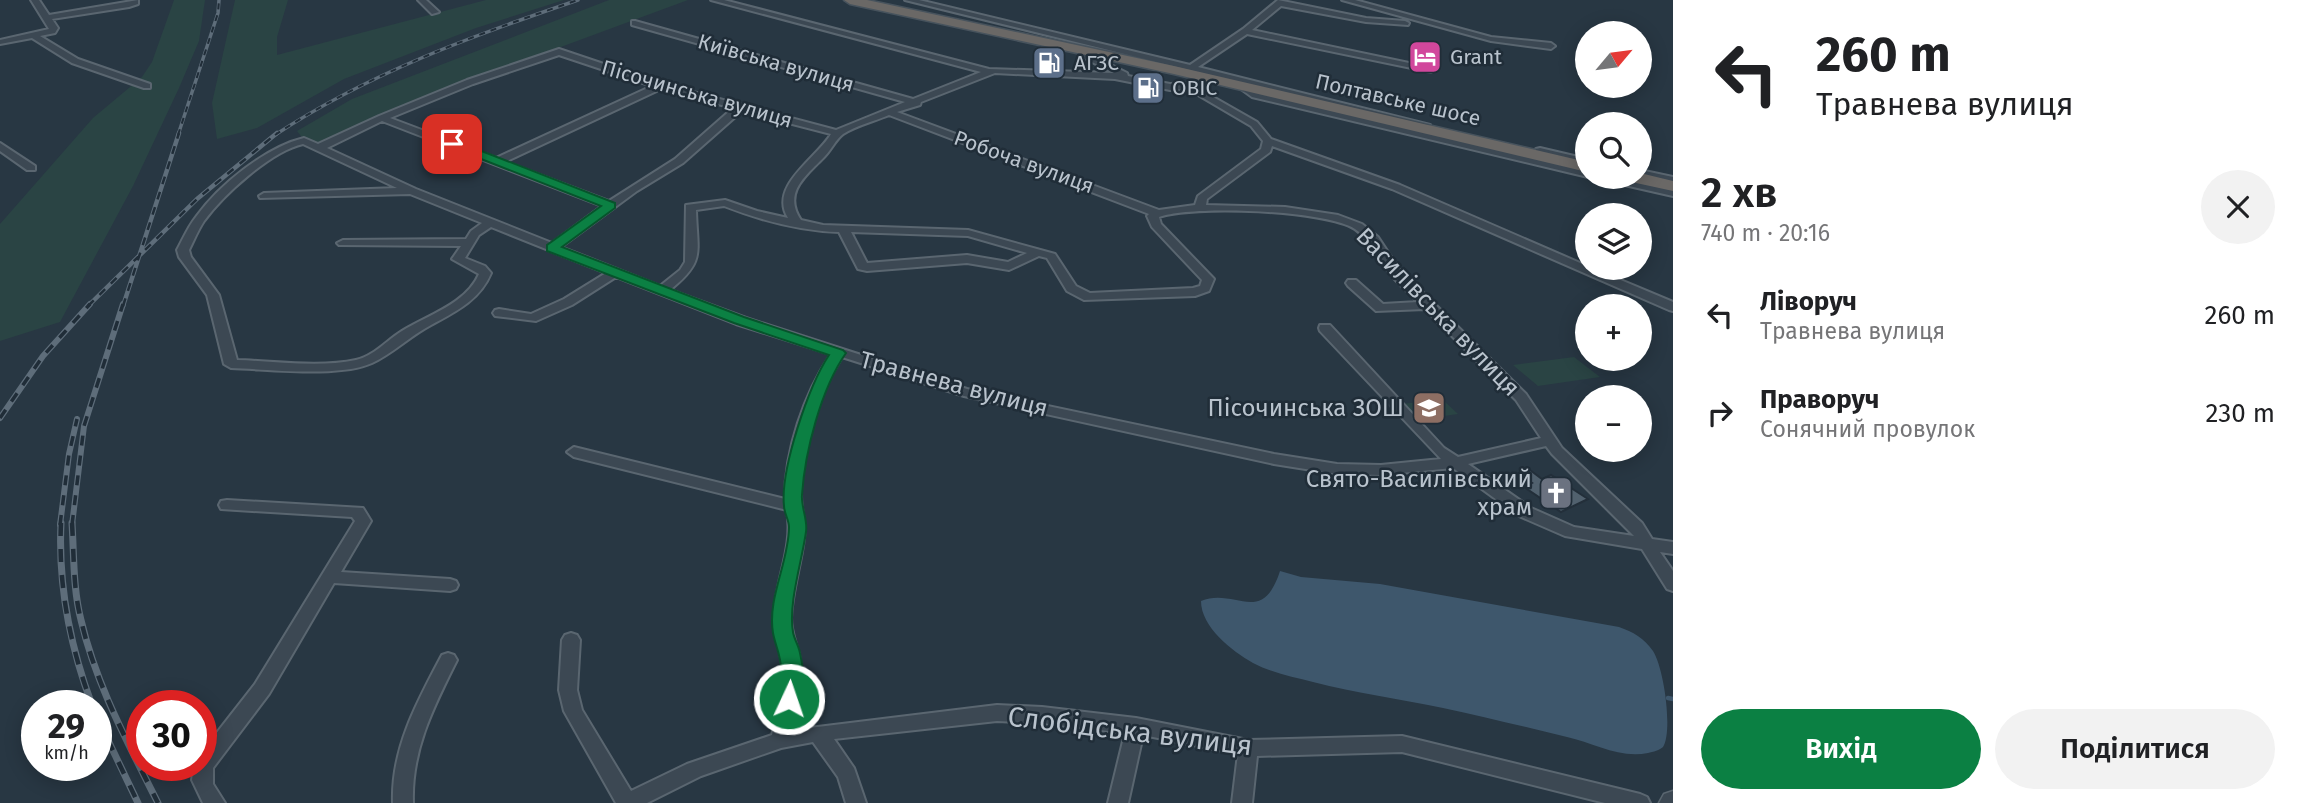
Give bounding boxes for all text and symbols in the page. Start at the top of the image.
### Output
north arrow [1575,21,1652,98]
map controls [1575,21,1652,462]
text: 260 m [1816,25,1951,84]
street label: Київська вулиця [695,28,857,98]
icon: left [1701,28,1792,119]
hotel icon: Grant [1406,38,1444,76]
fuel station icon: АГЗС [1030,44,1068,82]
place label: Grant [1450,44,1502,70]
place label: АГЗС [1074,50,1119,76]
street label: Пісочинська вулиця [599,54,795,134]
street label: Полтавське шосе [1313,68,1483,132]
fuel station icon: ОВІС [1129,69,1167,107]
place label: ОВІС [1172,75,1217,101]
text: Травнева вулиця [1816,85,2074,123]
button: search [1575,112,1652,189]
pin [422,114,482,174]
icon: arrive [433,125,471,163]
street label: Робоча вулиця [950,125,1098,199]
text: 2 хв [1701,168,1777,218]
button: close [2201,170,2275,244]
button: layers [1575,203,1652,280]
text: 740 m · 20:16 [1701,219,1830,247]
street label: Василівська вулиця [1350,222,1526,402]
text: Ліворуч [1760,286,1857,317]
button: + [1575,294,1652,371]
icon: left [1701,296,1739,334]
text: 260 m [2205,300,2275,331]
text: Травнева вулиця [1760,317,1945,345]
street label: Травнева вулиця [857,345,1051,423]
text: Праворуч [1760,384,1879,415]
button: − [1575,385,1652,462]
school or university icon: Пісочинська ЗОШ [1410,389,1448,427]
place label: Пісочинська ЗОШ [1207,394,1404,422]
icon: right [1701,394,1739,432]
text: 230 m [2206,398,2275,429]
text: Сонячний провулок [1760,415,1975,443]
place label: Свято-Василівський храм [1306,465,1532,521]
church icon: Свято-Василівський храм [1537,474,1575,512]
position arrow [752,662,826,736]
speed limit sign: 30 [126,690,217,781]
street label: Слобідська вулиця [1006,700,1254,762]
text: 29 [48,705,85,747]
button: Вихід [1701,709,1981,789]
button: Поділитися [1995,709,2275,789]
text: km/h [44,742,89,764]

